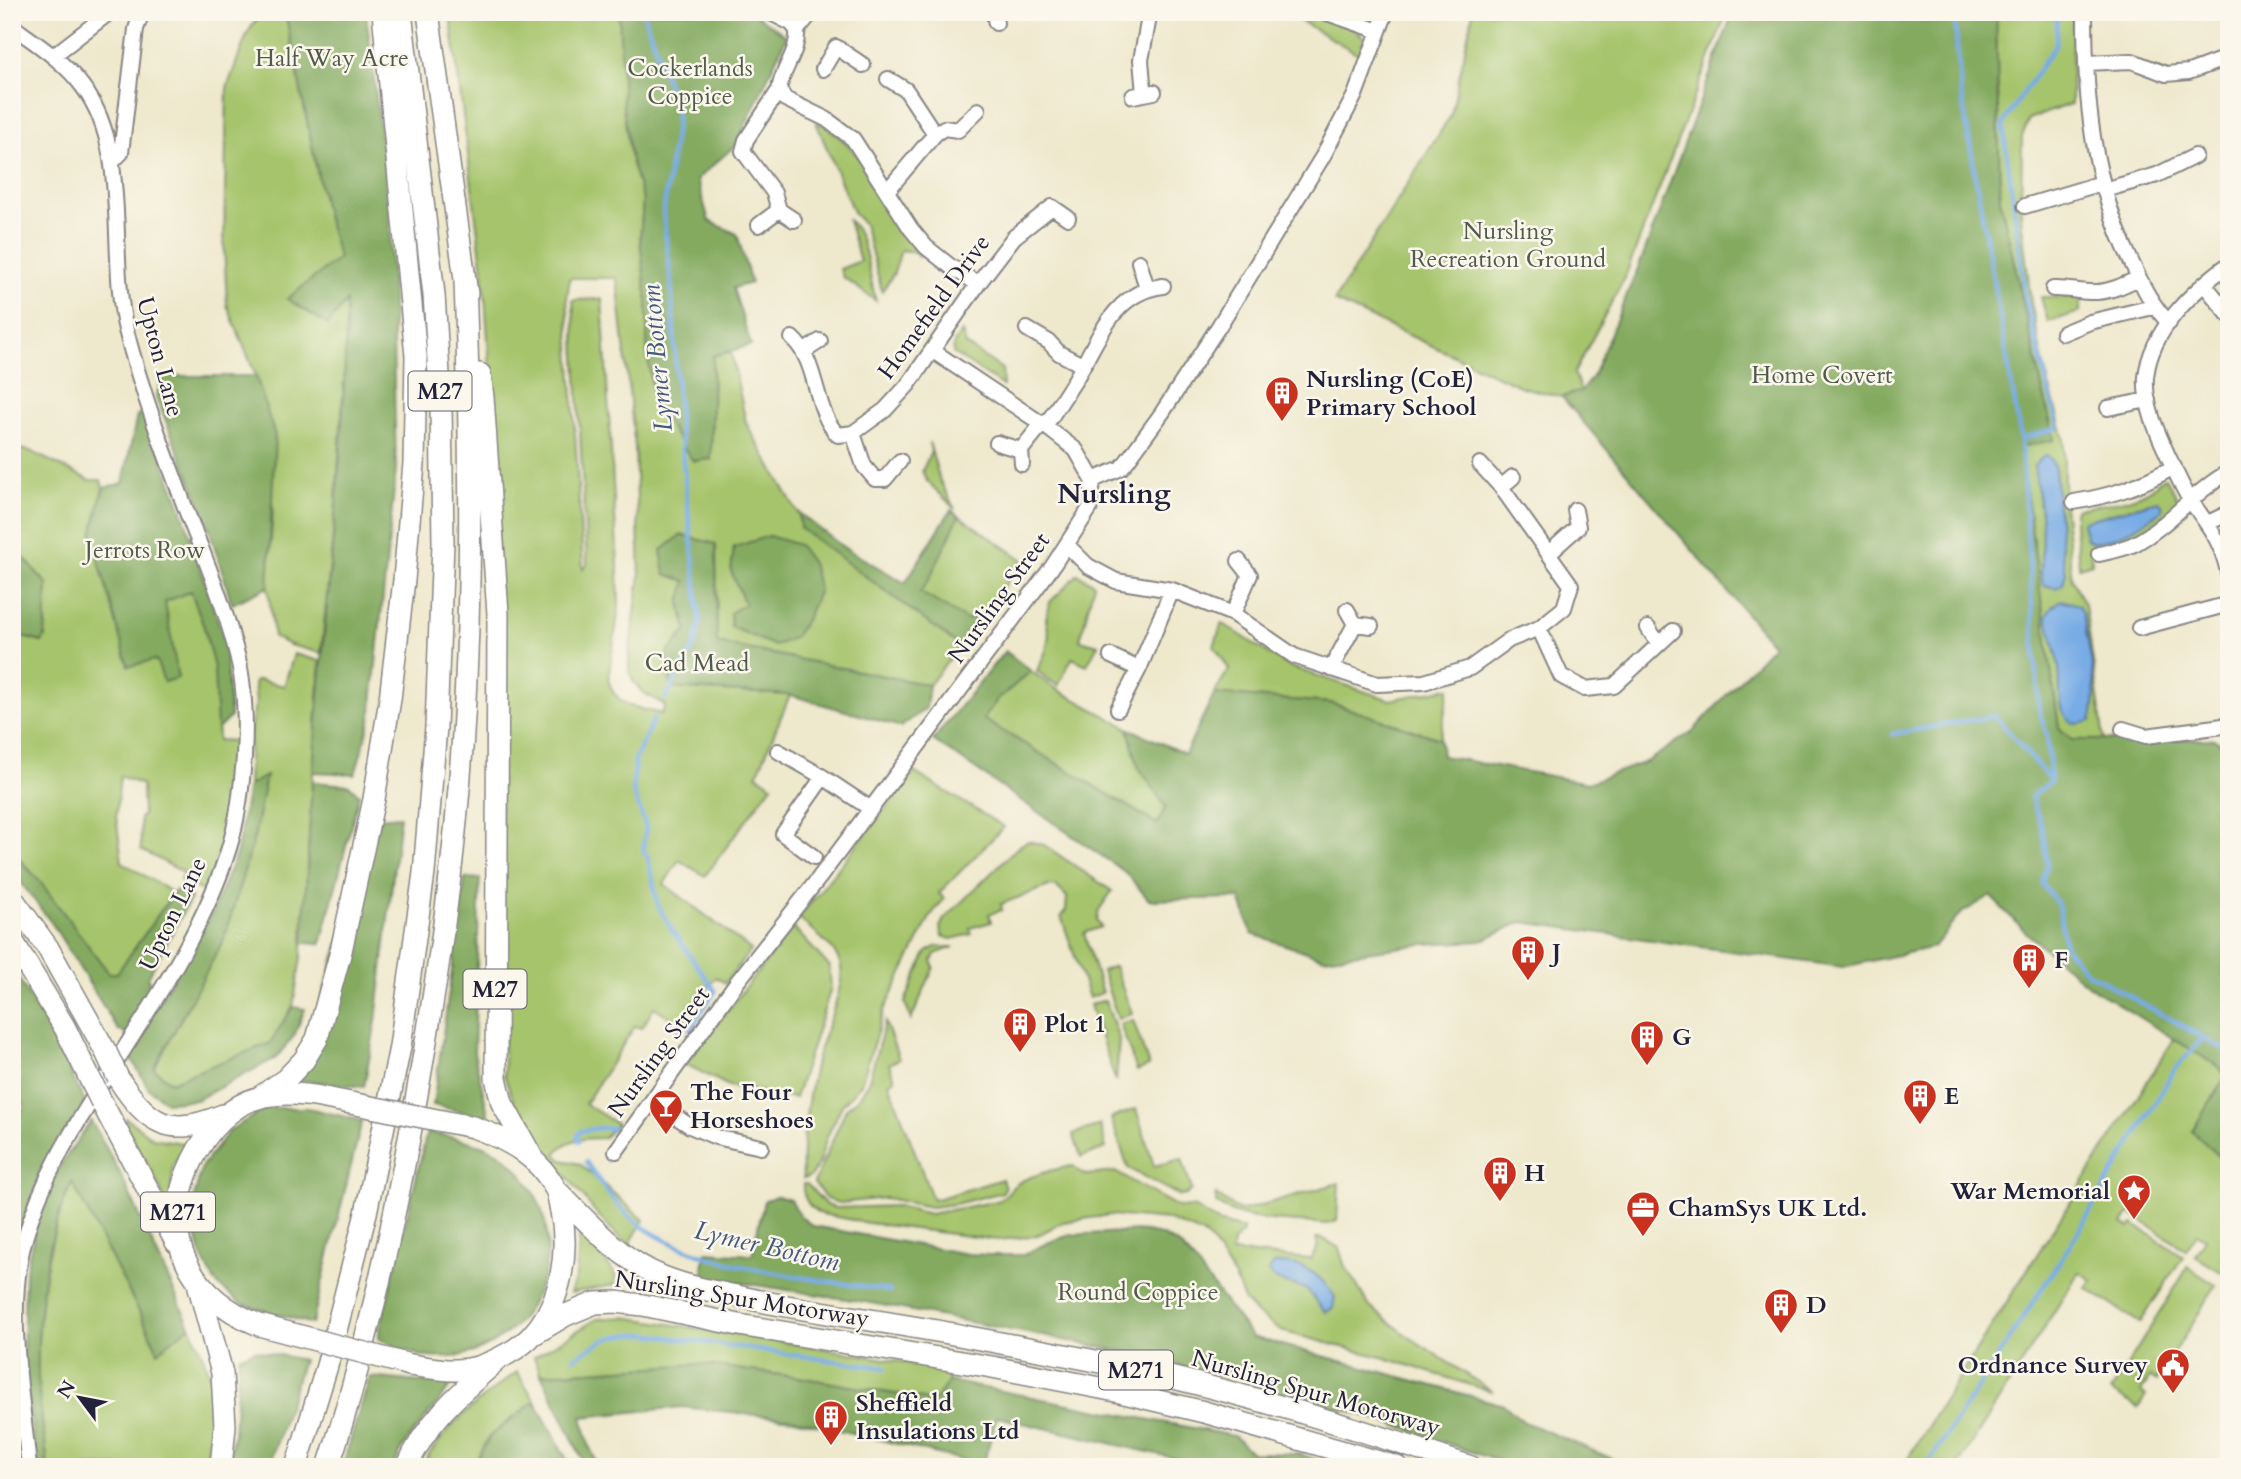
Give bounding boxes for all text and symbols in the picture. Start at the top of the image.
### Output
park label: Half Way Acre [255,42,409,75]
park label: Cockerlands Coppice [627,52,753,113]
park label: Nursling Recreation Ground [1410,215,1606,276]
street label: Homefield Drive [870,228,998,386]
water label: Lymer Bottom [633,283,681,433]
street label: Upton Lane [128,294,192,420]
park label: Home Covert [1751,359,1893,392]
place label: Nursling (CoE) Primary School [1306,363,1477,424]
road number: M27 [408,372,472,410]
building icon: Nursling (CoE) Primary School [1263,374,1301,423]
district label: Nursling [1057,475,1171,513]
street label: Nursling Street [940,525,1058,670]
park label: Jerrots Row [82,534,205,567]
park label: Cad Mead [645,647,750,680]
street label: Upton Lane [131,852,215,976]
building icon: J [1509,933,1547,982]
place label: J [1549,936,1561,969]
building icon: F [2010,941,2048,990]
place label: F [2054,944,2068,977]
road number: M27 [463,970,526,1008]
street label: Nursling Street [600,979,718,1124]
building icon: Plot 1 [1001,1005,1039,1054]
place label: Plot 1 [1044,1008,1106,1041]
building icon: G [1628,1018,1666,1067]
place label: G [1672,1021,1692,1054]
place label: The Four Horseshoes [690,1076,814,1137]
building icon: E [1901,1077,1939,1126]
place label: E [1944,1080,1959,1113]
bar icon: The Four Horseshoes [647,1087,685,1136]
building icon: H [1481,1154,1519,1203]
place label: H [1524,1157,1545,1190]
place icon: War Memorial [2115,1172,2153,1221]
place label: War Memorial [1949,1175,2110,1208]
office icon: ChamSys UK Ltd. [1624,1189,1662,1238]
road number: M271 [141,1192,215,1232]
place label: ChamSys UK Ltd. [1668,1192,1867,1225]
water label: Lymer Bottom [691,1212,843,1280]
street label: Nursling Spur Motorway [612,1263,872,1335]
park label: Round Coppice [1057,1276,1219,1309]
building icon: D [1762,1286,1800,1335]
place label: D [1806,1289,1827,1322]
street label: Nursling Spur Motorway [1188,1342,1444,1444]
public building icon: Ordnance Survey [2154,1346,2192,1395]
place label: Ordnance Survey [1957,1349,2148,1382]
road number: M271 [1099,1350,1173,1390]
north arrow [46,1364,116,1434]
text: N [51,1375,82,1403]
place label: Sheffield Insulations Ltd [856,1387,1020,1448]
building icon: Sheffield Insulations Ltd [812,1398,850,1447]

